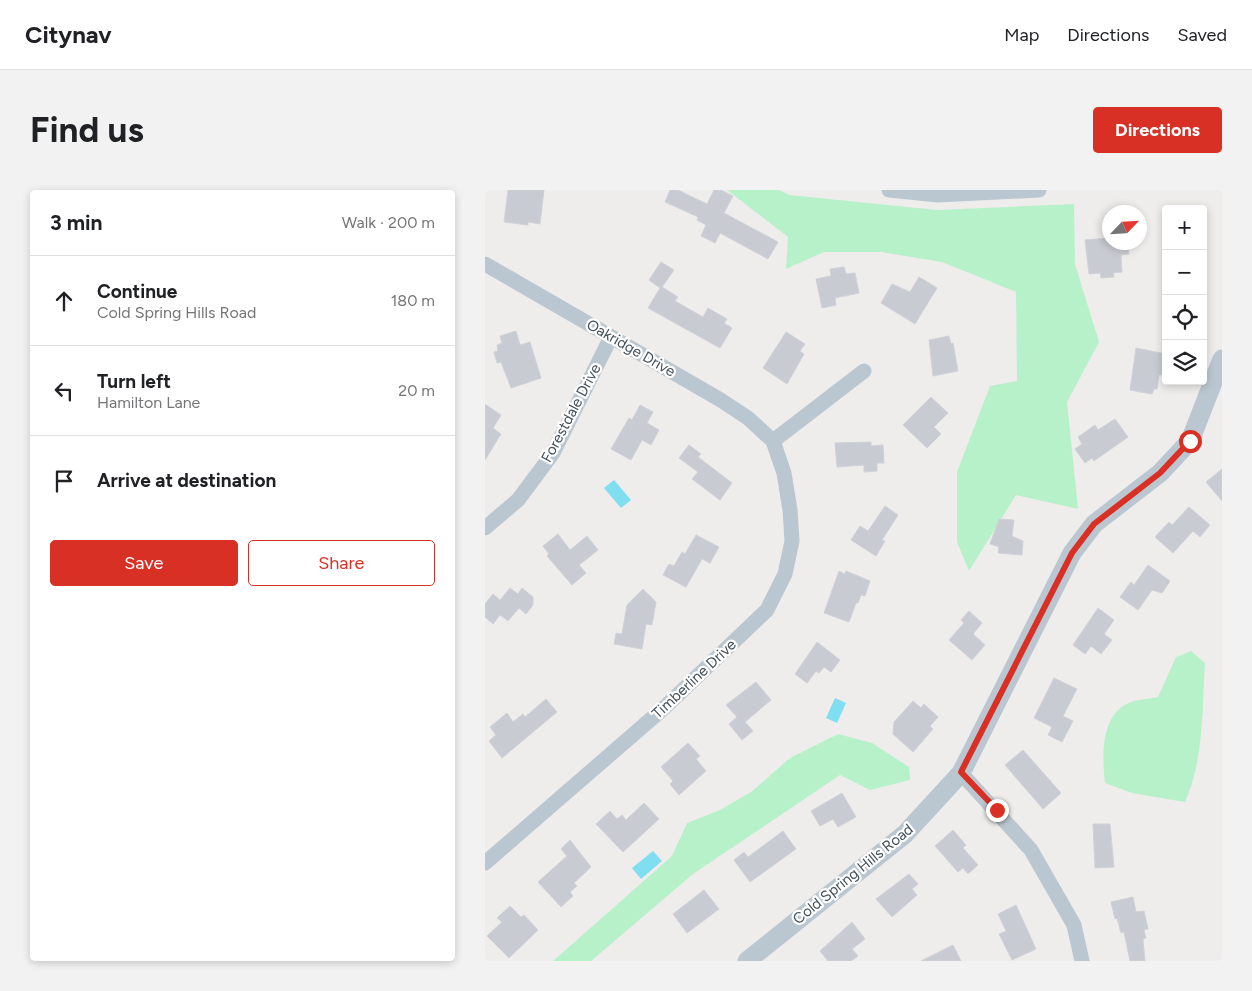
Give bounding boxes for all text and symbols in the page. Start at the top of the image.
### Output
text: Citynav [25,20,112,49]
text: Map [1004,24,1039,46]
text: Directions [1067,24,1149,46]
text: Saved [1177,24,1227,46]
button: Directions [1093,107,1222,153]
text: Find us [30,109,144,151]
north arrow [1102,205,1147,250]
map controls [1162,205,1207,385]
button: + [1162,205,1207,250]
text: 3 min [50,210,102,235]
text: Walk · 200 m [342,213,435,232]
button: − [1162,250,1207,295]
text: Continue [97,280,177,303]
icon: ahead [50,287,78,315]
text: 180 m [391,291,435,310]
button: locate [1162,295,1207,340]
text: Cold Spring Hills Road [97,303,256,322]
street label: Oakridge Drive [584,315,678,381]
button: layers [1162,340,1207,385]
street label: Forestdale Drive [537,361,605,465]
text: Turn left [97,370,171,393]
icon: left [50,377,78,405]
text: 20 m [398,381,435,400]
text: Hamilton Lane [97,393,200,412]
route start [1179,430,1202,453]
icon: arrive [50,467,78,495]
text: Arrive at destination [97,469,276,492]
button: Save [50,540,238,586]
button: Share [248,540,435,586]
street label: Timberline Drive [648,635,740,723]
route end [986,799,1009,822]
street label: Cold Spring Hills Road [789,820,917,928]

